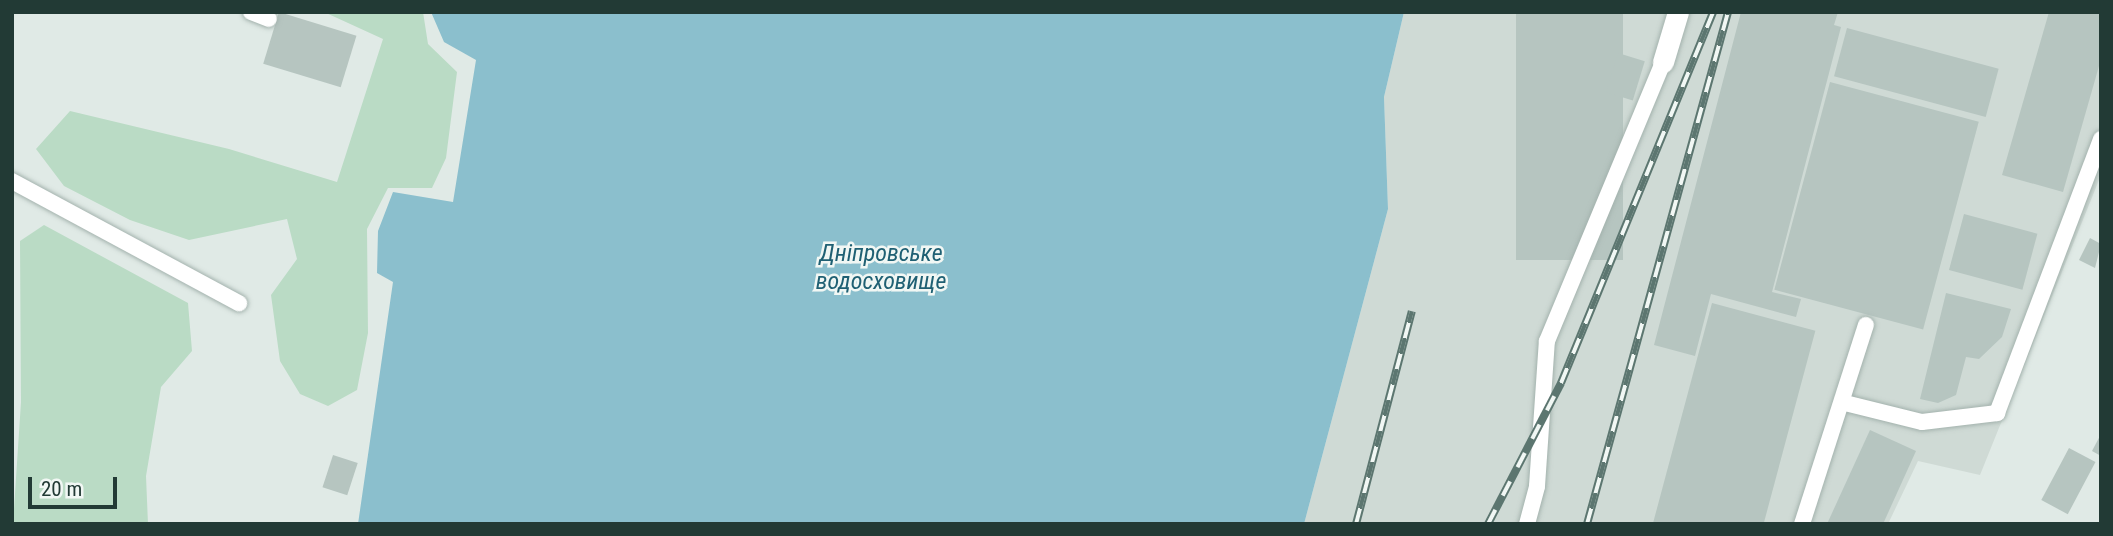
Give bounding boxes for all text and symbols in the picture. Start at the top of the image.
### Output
water label: Дніпровське водосховище [816,240,946,296]
scale bar [32,462,121,506]
text: 20 m [41,477,82,501]

